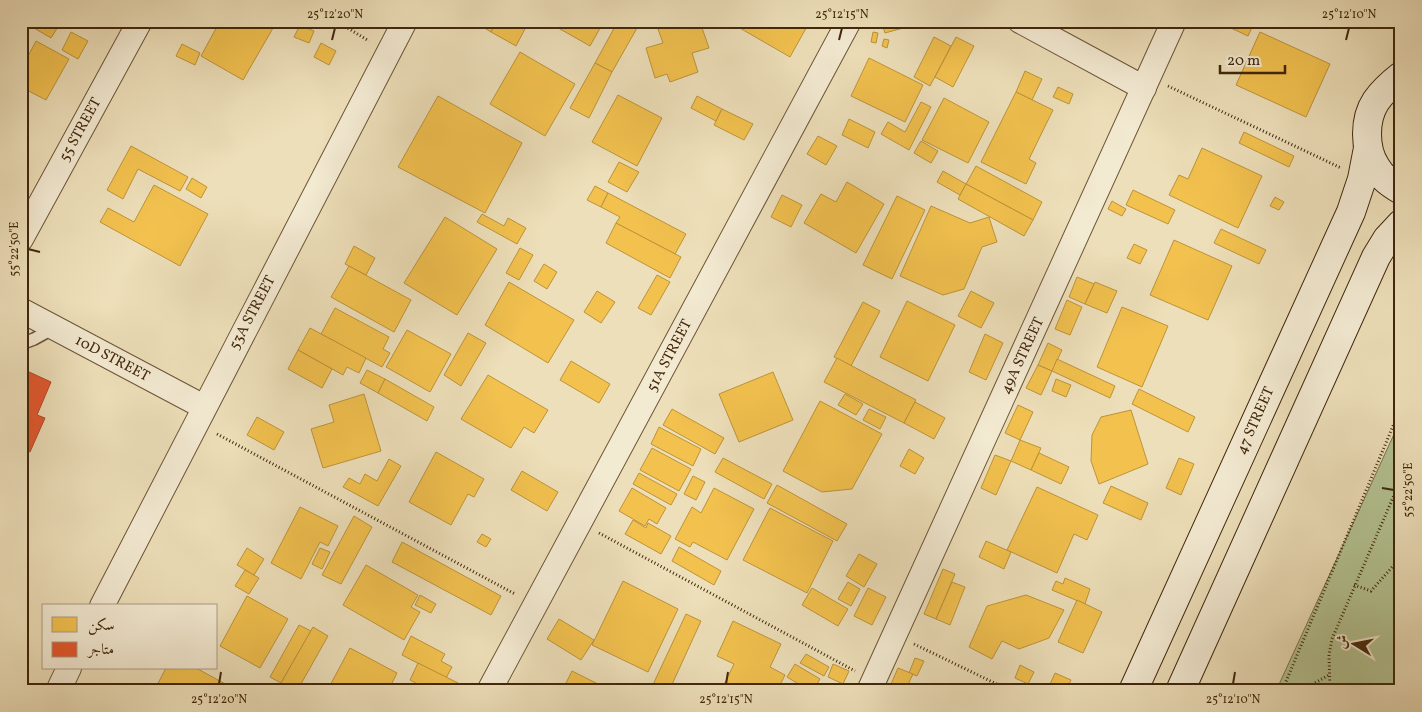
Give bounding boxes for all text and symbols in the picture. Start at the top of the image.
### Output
text: 25°12'20"N [307,7,363,23]
text: 25°12'15"N [815,7,869,23]
text: 25°12'10"N [1322,7,1376,23]
scale bar [1220,42,1284,74]
text: 20 m [1227,51,1260,72]
street label: 55 STREET [55,94,107,166]
text: 55°22'50"E [7,222,23,276]
street label: 53A STREET [225,272,281,354]
street label: 49A STREET [996,314,1050,398]
street label: 51A STREET [642,316,698,396]
street label: 10D STREET [71,331,153,388]
street label: 47 STREET [1232,384,1280,458]
text: 55°22'50"E [1401,463,1417,517]
legend [42,604,218,670]
text: سكن [88,616,115,637]
north arrow [1330,620,1380,670]
text: ش [1332,633,1353,650]
text: متاجر [86,640,114,661]
text: 25°12'20"N [191,692,247,708]
text: 25°12'15"N [699,692,753,708]
text: 25°12'10"N [1206,692,1260,708]

